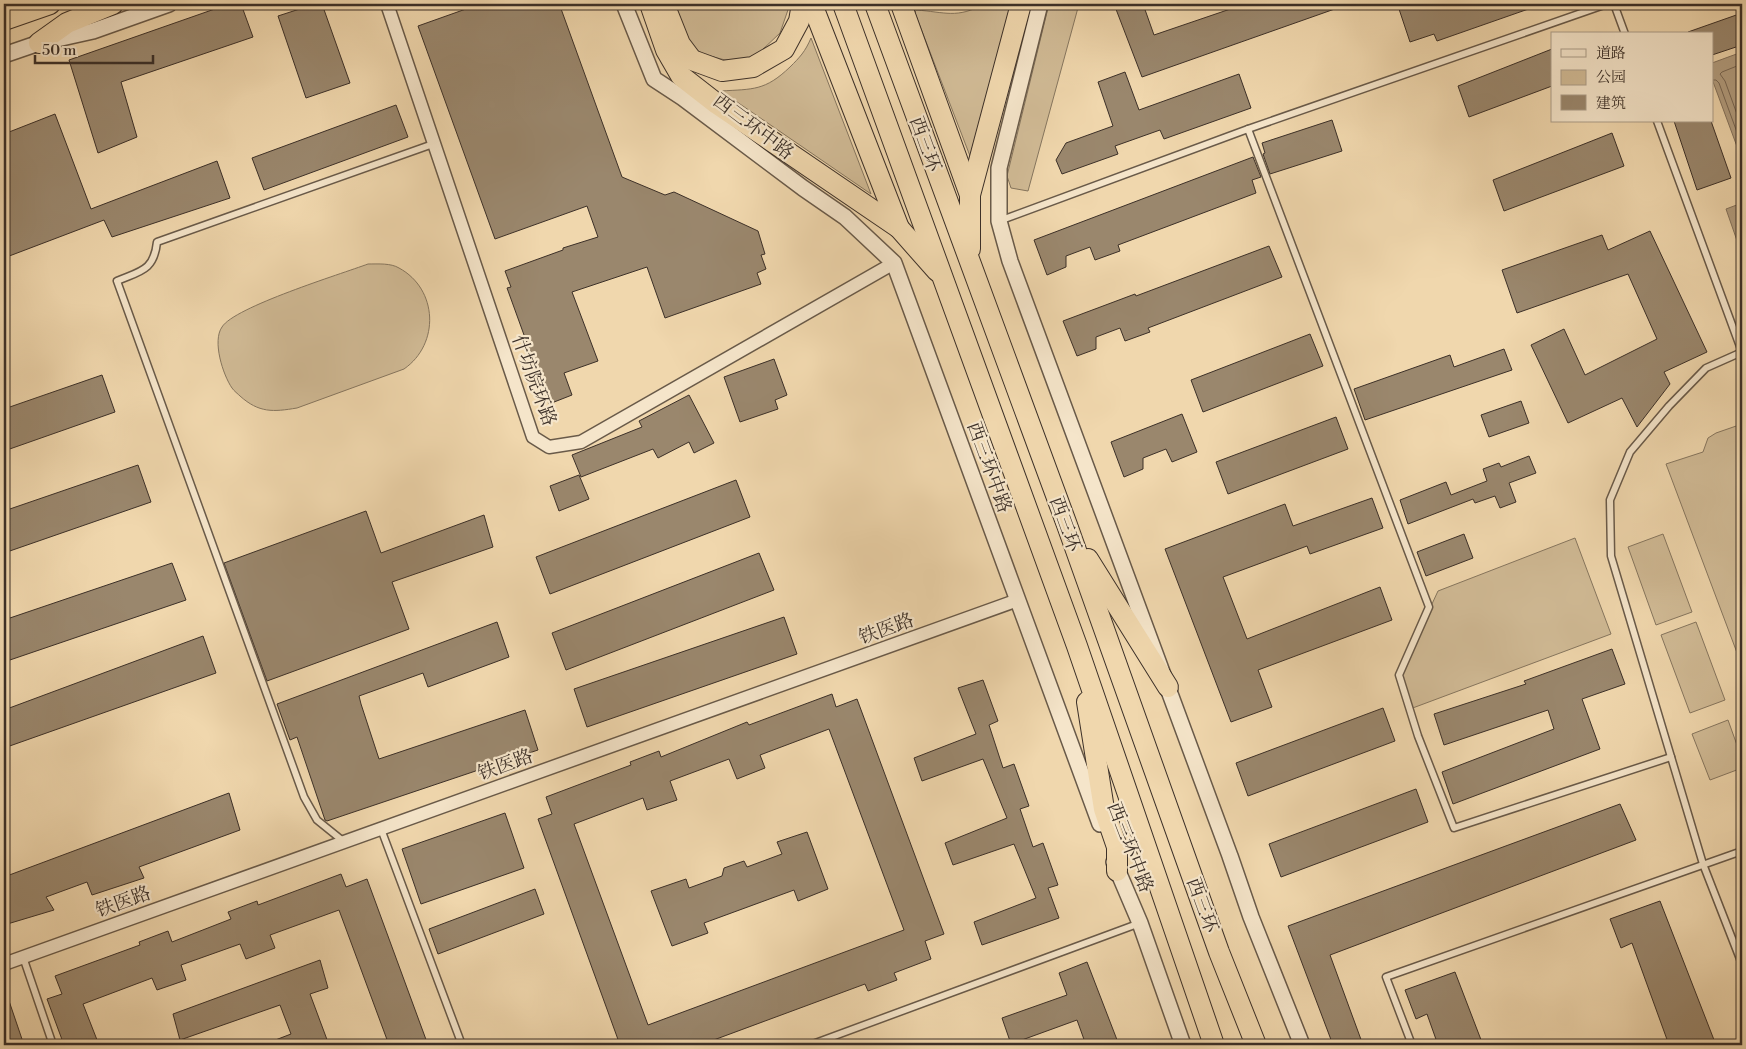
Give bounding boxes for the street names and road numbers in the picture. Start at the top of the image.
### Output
street label: 西三环中路 [708,89,799,165]
street label: 西三环 [904,113,946,175]
street label: 什坊院环路 [507,332,562,429]
street label: 西三环中路 [962,419,1017,516]
street label: 西三环 [1044,493,1086,555]
street label: 铁医路 [855,608,917,650]
street label: 铁医路 [474,744,536,786]
street label: 西三环中路 [1102,799,1158,896]
street label: 西三环 [1181,874,1223,936]
street label: 铁医路 [92,881,154,923]

